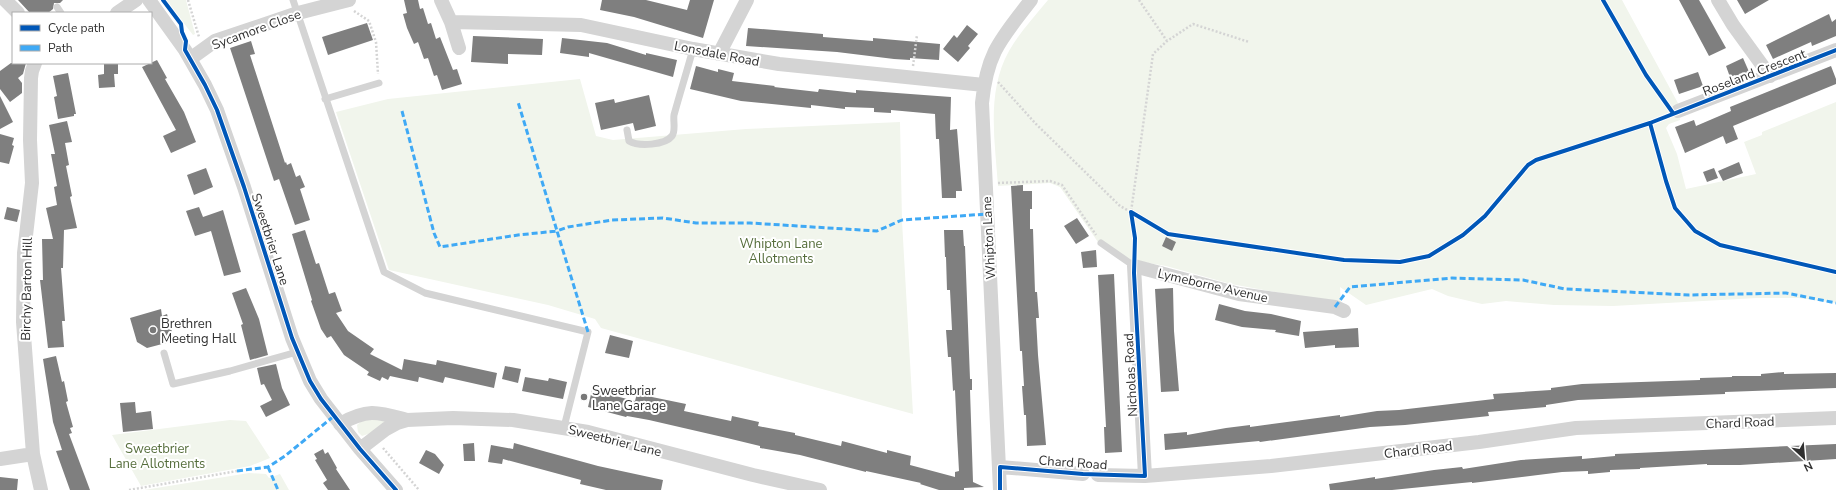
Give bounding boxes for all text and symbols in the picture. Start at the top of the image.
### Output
street label: Sycamore Close [209,5,303,54]
legend [12,12,152,64]
text: Cycle path [48,20,105,36]
street label: Lonsdale Road [673,37,761,71]
text: Path [48,40,73,56]
street label: Roseland Crescent [1700,45,1809,101]
street label: Sweetbrier Lane [247,191,293,288]
street label: Whipton Lane [978,196,1000,280]
park label: Whipton Lane Allotments [740,235,823,268]
street label: Birchy Barton Hill [17,237,37,341]
street label: Lymeborne Avenue [1156,265,1270,307]
place label: Brethren Meeting Hall [161,315,236,348]
marker: Brethren Meeting Hall [148,325,158,335]
street label: Nicholas Road [1120,333,1142,417]
place label: Sweetbriar Lane Garage [592,382,666,415]
marker: Sweetbriar Lane Garage [579,392,589,402]
street label: Chard Road [1705,413,1775,433]
street label: Sweetbrier Lane [566,421,663,461]
street label: Chard Road [1383,437,1453,463]
north arrow [1784,438,1824,478]
park label: Sweetbrier Lane Allotments [109,440,205,473]
street label: Chard Road [1038,452,1108,474]
text: N [1801,458,1815,475]

